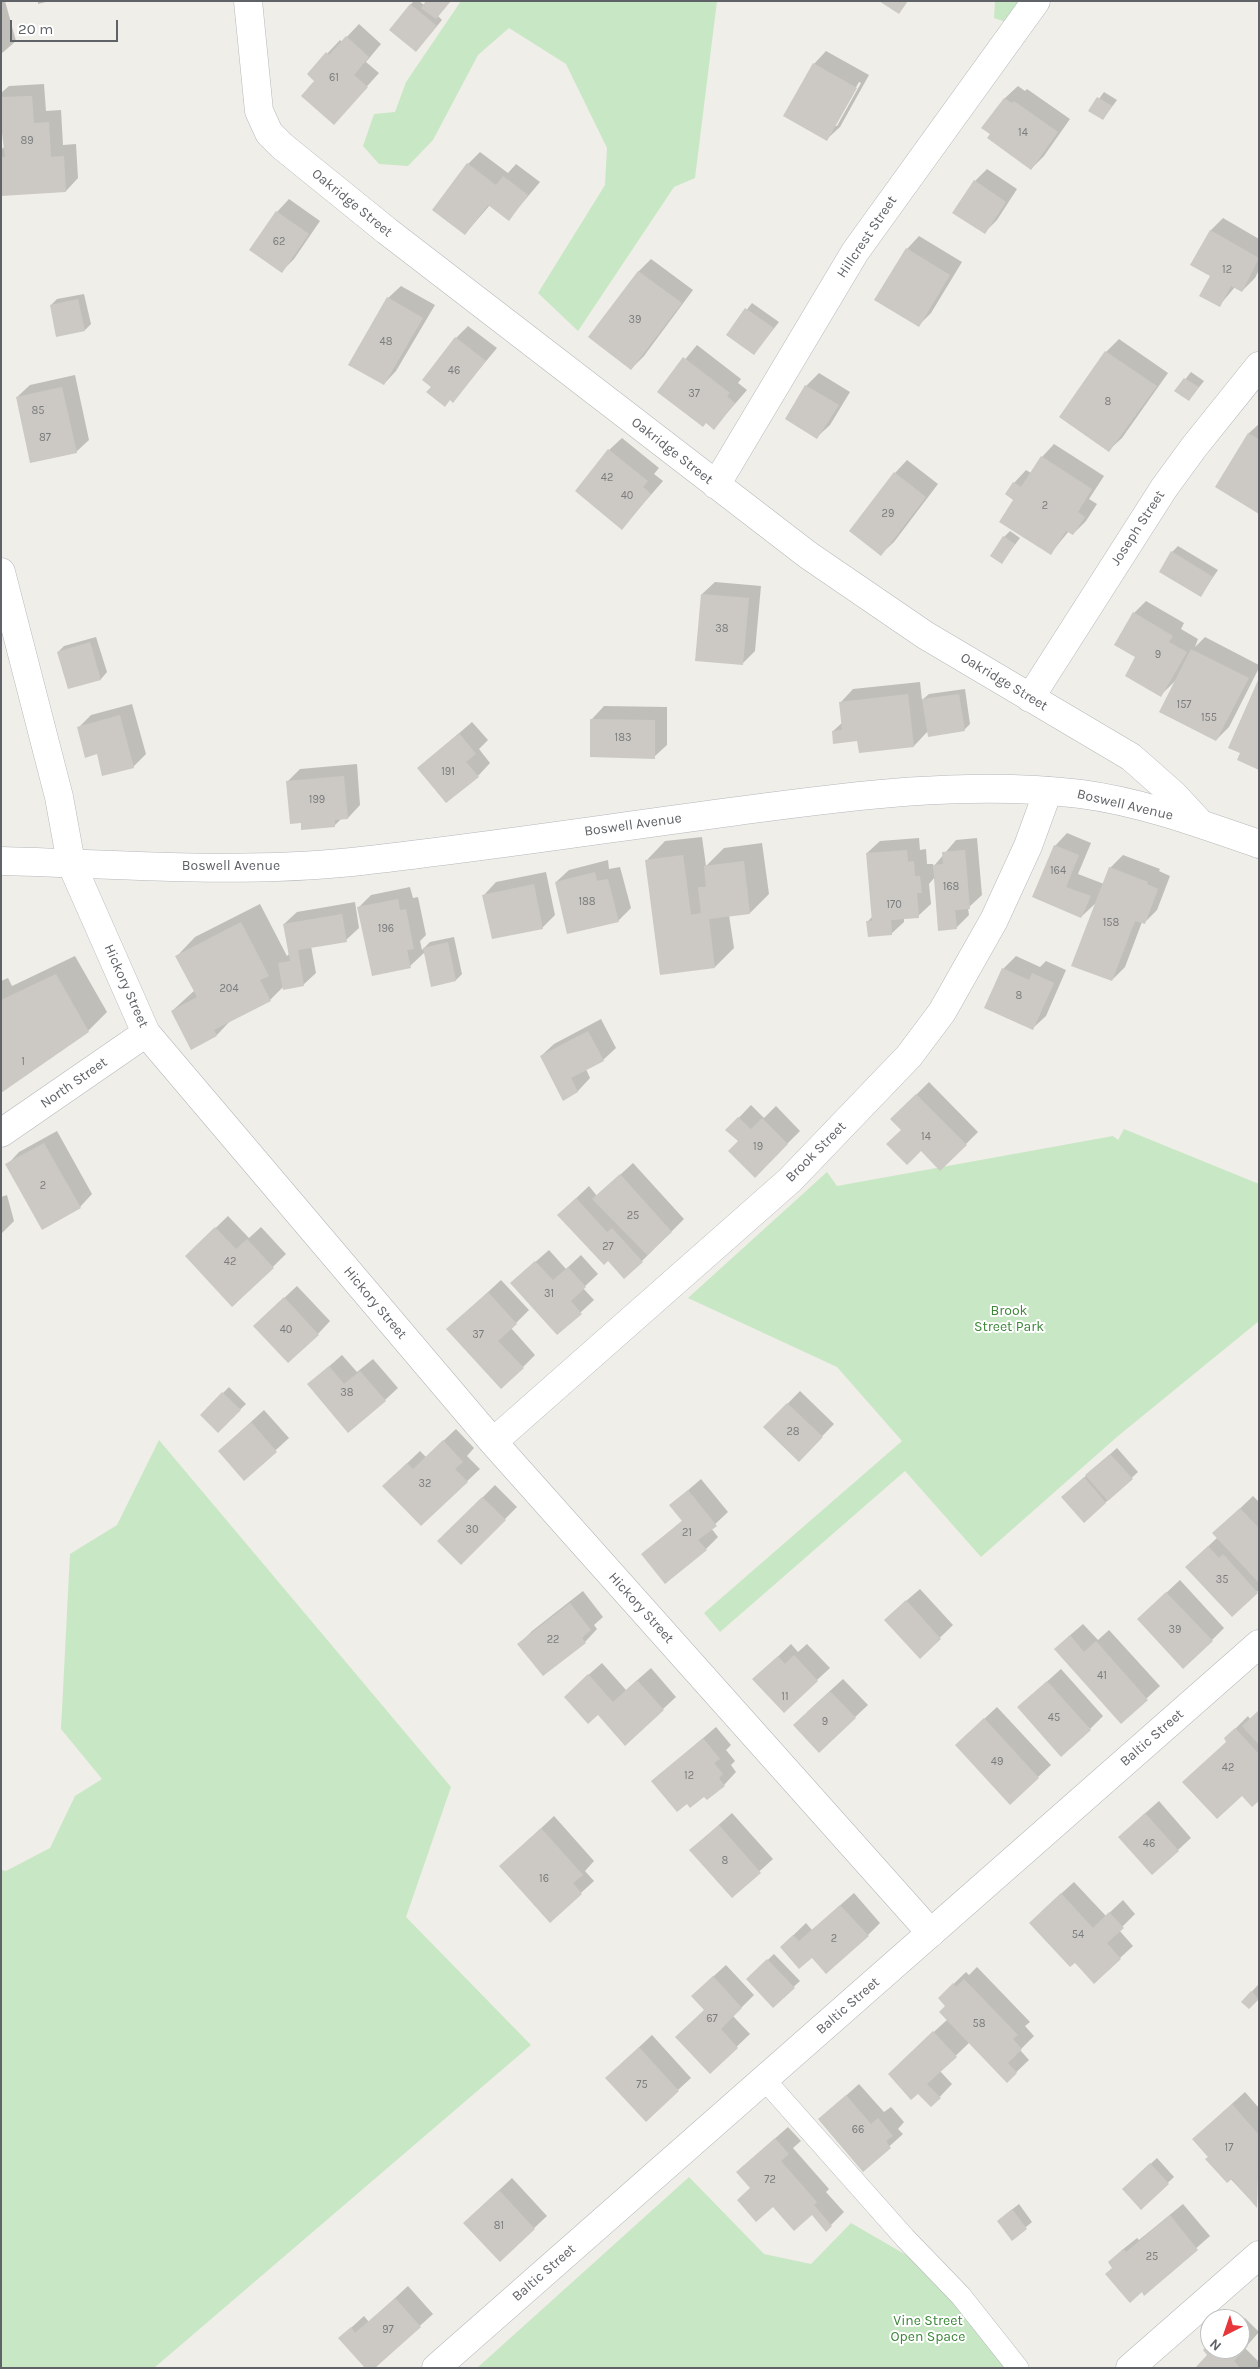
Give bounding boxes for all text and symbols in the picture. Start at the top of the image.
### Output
scale bar [12,10,120,42]
text: 20 m [18,20,53,38]
house number: 61 [329,71,339,85]
house number: 14 [1018,126,1028,140]
house number: 89 [20,134,34,148]
street label: Oakridge Street [308,165,396,241]
street label: Hillcrest Street [833,193,901,281]
house number: 62 [273,235,285,249]
house number: 12 [1222,263,1232,277]
house number: 39 [629,313,641,327]
house number: 48 [380,335,392,349]
house number: 46 [448,364,460,378]
house number: 37 [688,387,700,401]
house number: 8 [1105,395,1111,409]
house number: 85 [32,404,44,418]
street label: Oakridge Street [628,414,716,488]
house number: 87 [39,431,51,445]
house number: 42 [601,471,613,485]
street label: Joseph Street [1107,487,1169,569]
house number: 40 [621,489,633,503]
house number: 2 [1042,499,1048,513]
house number: 29 [882,507,894,521]
house number: 38 [715,622,729,636]
house number: 9 [1155,648,1161,662]
street label: Oakridge Street [957,649,1051,715]
house number: 157 [1176,698,1192,712]
house number: 155 [1201,711,1217,725]
house number: 183 [615,731,631,745]
house number: 191 [441,765,455,779]
street label: Boswell Avenue [1075,786,1175,824]
house number: 199 [309,793,325,807]
street label: Boswell Avenue [583,810,683,840]
street label: Boswell Avenue [182,858,280,874]
house number: 164 [1050,864,1066,878]
house number: 168 [943,880,959,894]
house number: 188 [578,895,596,909]
house number: 170 [886,898,902,912]
house number: 158 [1103,916,1119,930]
house number: 196 [378,922,394,936]
street label: Hickory Street [100,942,152,1030]
house number: 204 [219,982,239,996]
house number: 8 [1016,989,1022,1003]
street label: North Street [37,1054,111,1112]
house number: 1 [21,1055,25,1069]
street label: Brook Street [782,1118,850,1186]
house number: 14 [921,1130,931,1144]
house number: 19 [753,1140,763,1154]
house number: 2 [40,1179,46,1193]
house number: 25 [627,1209,639,1223]
house number: 27 [602,1240,614,1254]
house number: 42 [224,1255,236,1269]
street label: Hickory Street [340,1263,410,1343]
house number: 31 [544,1287,554,1301]
park label: Brook Street Park [974,1303,1044,1335]
house number: 40 [280,1323,292,1337]
house number: 37 [472,1328,484,1342]
house number: 38 [340,1386,354,1400]
house number: 28 [786,1425,800,1439]
house number: 32 [419,1477,431,1491]
house number: 30 [465,1523,479,1537]
house number: 21 [682,1526,692,1540]
street label: Hickory Street [605,1569,677,1647]
house number: 35 [1216,1573,1228,1587]
house number: 39 [1169,1623,1181,1637]
house number: 22 [547,1633,559,1647]
house number: 41 [1097,1669,1107,1683]
house number: 11 [781,1690,789,1704]
street label: Baltic Street [1117,1706,1187,1770]
house number: 45 [1048,1711,1060,1725]
house number: 9 [822,1715,828,1729]
house number: 49 [991,1755,1003,1769]
house number: 42 [1222,1761,1234,1775]
house number: 12 [684,1769,694,1783]
house number: 46 [1143,1837,1155,1851]
house number: 8 [722,1854,728,1868]
house number: 16 [539,1872,549,1886]
house number: 54 [1072,1928,1084,1942]
house number: 2 [831,1932,837,1946]
street label: Baltic Street [813,1974,883,2038]
house number: 67 [706,2012,718,2026]
house number: 58 [973,2017,985,2031]
house number: 75 [636,2078,648,2092]
house number: 66 [852,2123,864,2137]
house number: 17 [1225,2141,1233,2155]
house number: 72 [764,2173,776,2187]
house number: 81 [494,2219,504,2233]
street label: Baltic Street [509,2241,579,2305]
house number: 25 [1146,2250,1158,2264]
north arrow [1200,2309,1250,2359]
park label: Vine Street Open Space [891,2313,965,2346]
house number: 97 [382,2323,394,2337]
text: N [1206,2335,1225,2355]

